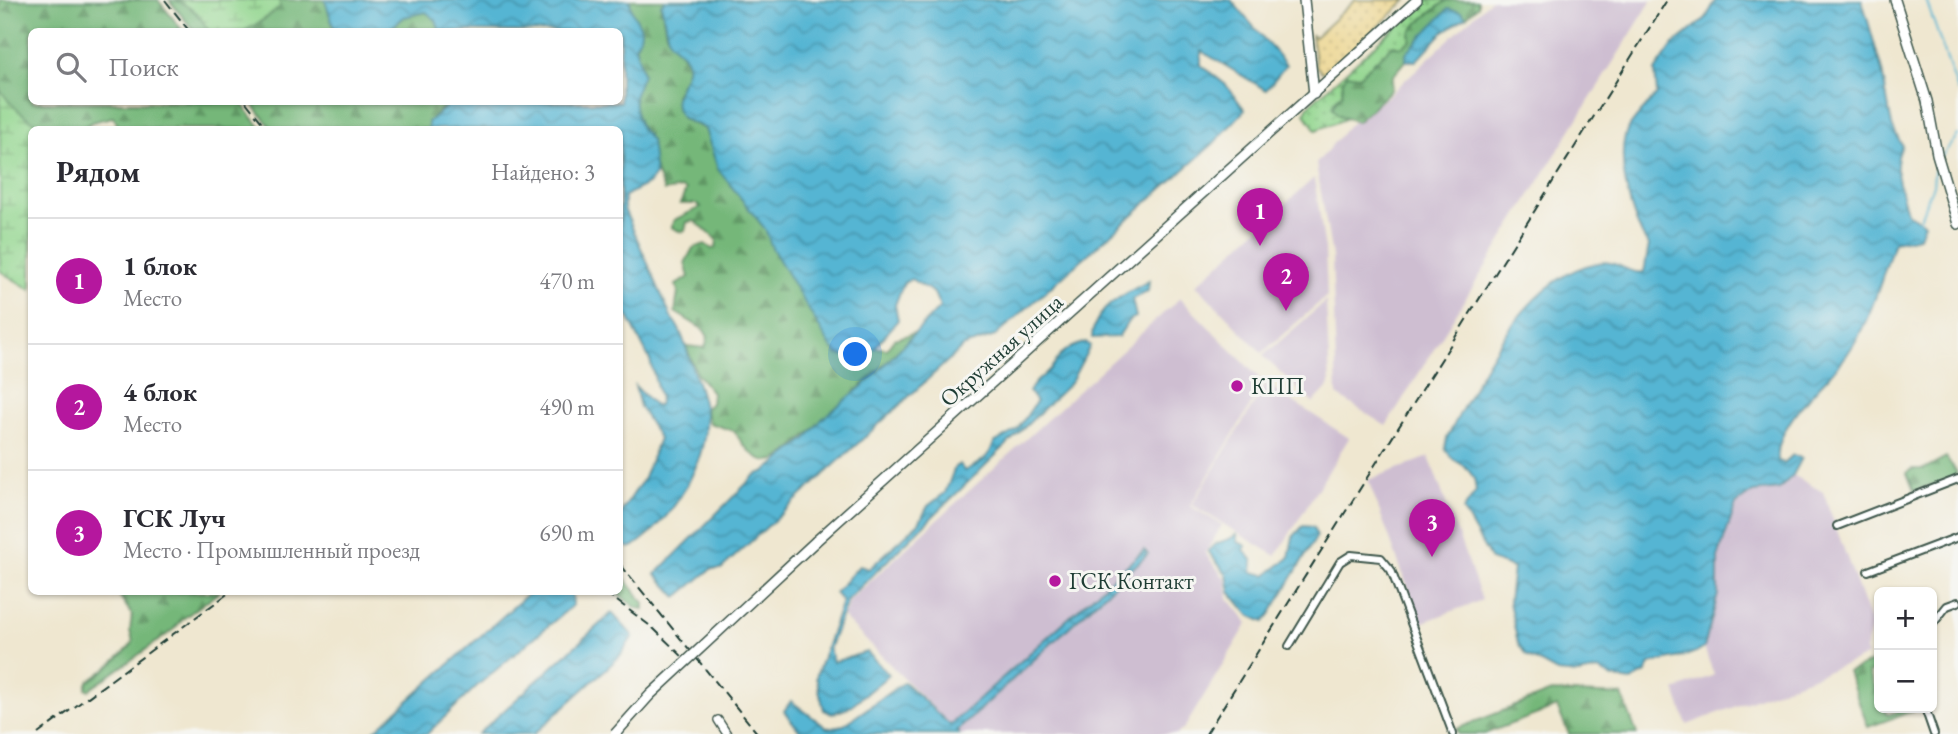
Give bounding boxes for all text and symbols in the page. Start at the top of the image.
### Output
search box [28,28,623,105]
icon: search [52,48,90,86]
text: Поиск [108,50,179,84]
text: Рядом [56,152,140,191]
text: Найдено: 3 [491,157,595,187]
pin: 1 [1237,188,1283,246]
text: 1 блок [123,249,197,283]
pin: 2 [1263,253,1309,311]
text: 1 [73,266,85,296]
text: 470 m [539,266,595,296]
text: Место [123,283,182,313]
street label: Окружная улица [933,286,1070,413]
your location [838,337,872,371]
place label: КПП [1251,371,1304,401]
text: 4 блок [123,375,197,409]
marker: КПП [1229,378,1245,394]
text: 2 [73,392,85,422]
text: 490 m [539,392,595,422]
text: Место [123,409,182,439]
pin: 3 [1409,499,1455,557]
text: ГСК Луч [123,501,226,535]
text: 3 [73,518,85,548]
text: 690 m [539,518,595,548]
text: Место · Промышленный проезд [123,535,420,565]
place label: ГСК Контакт [1069,566,1194,596]
marker: ГСК Контакт [1047,573,1063,589]
map controls [1874,587,1937,713]
button: + [1874,587,1937,650]
button: − [1874,650,1937,713]

